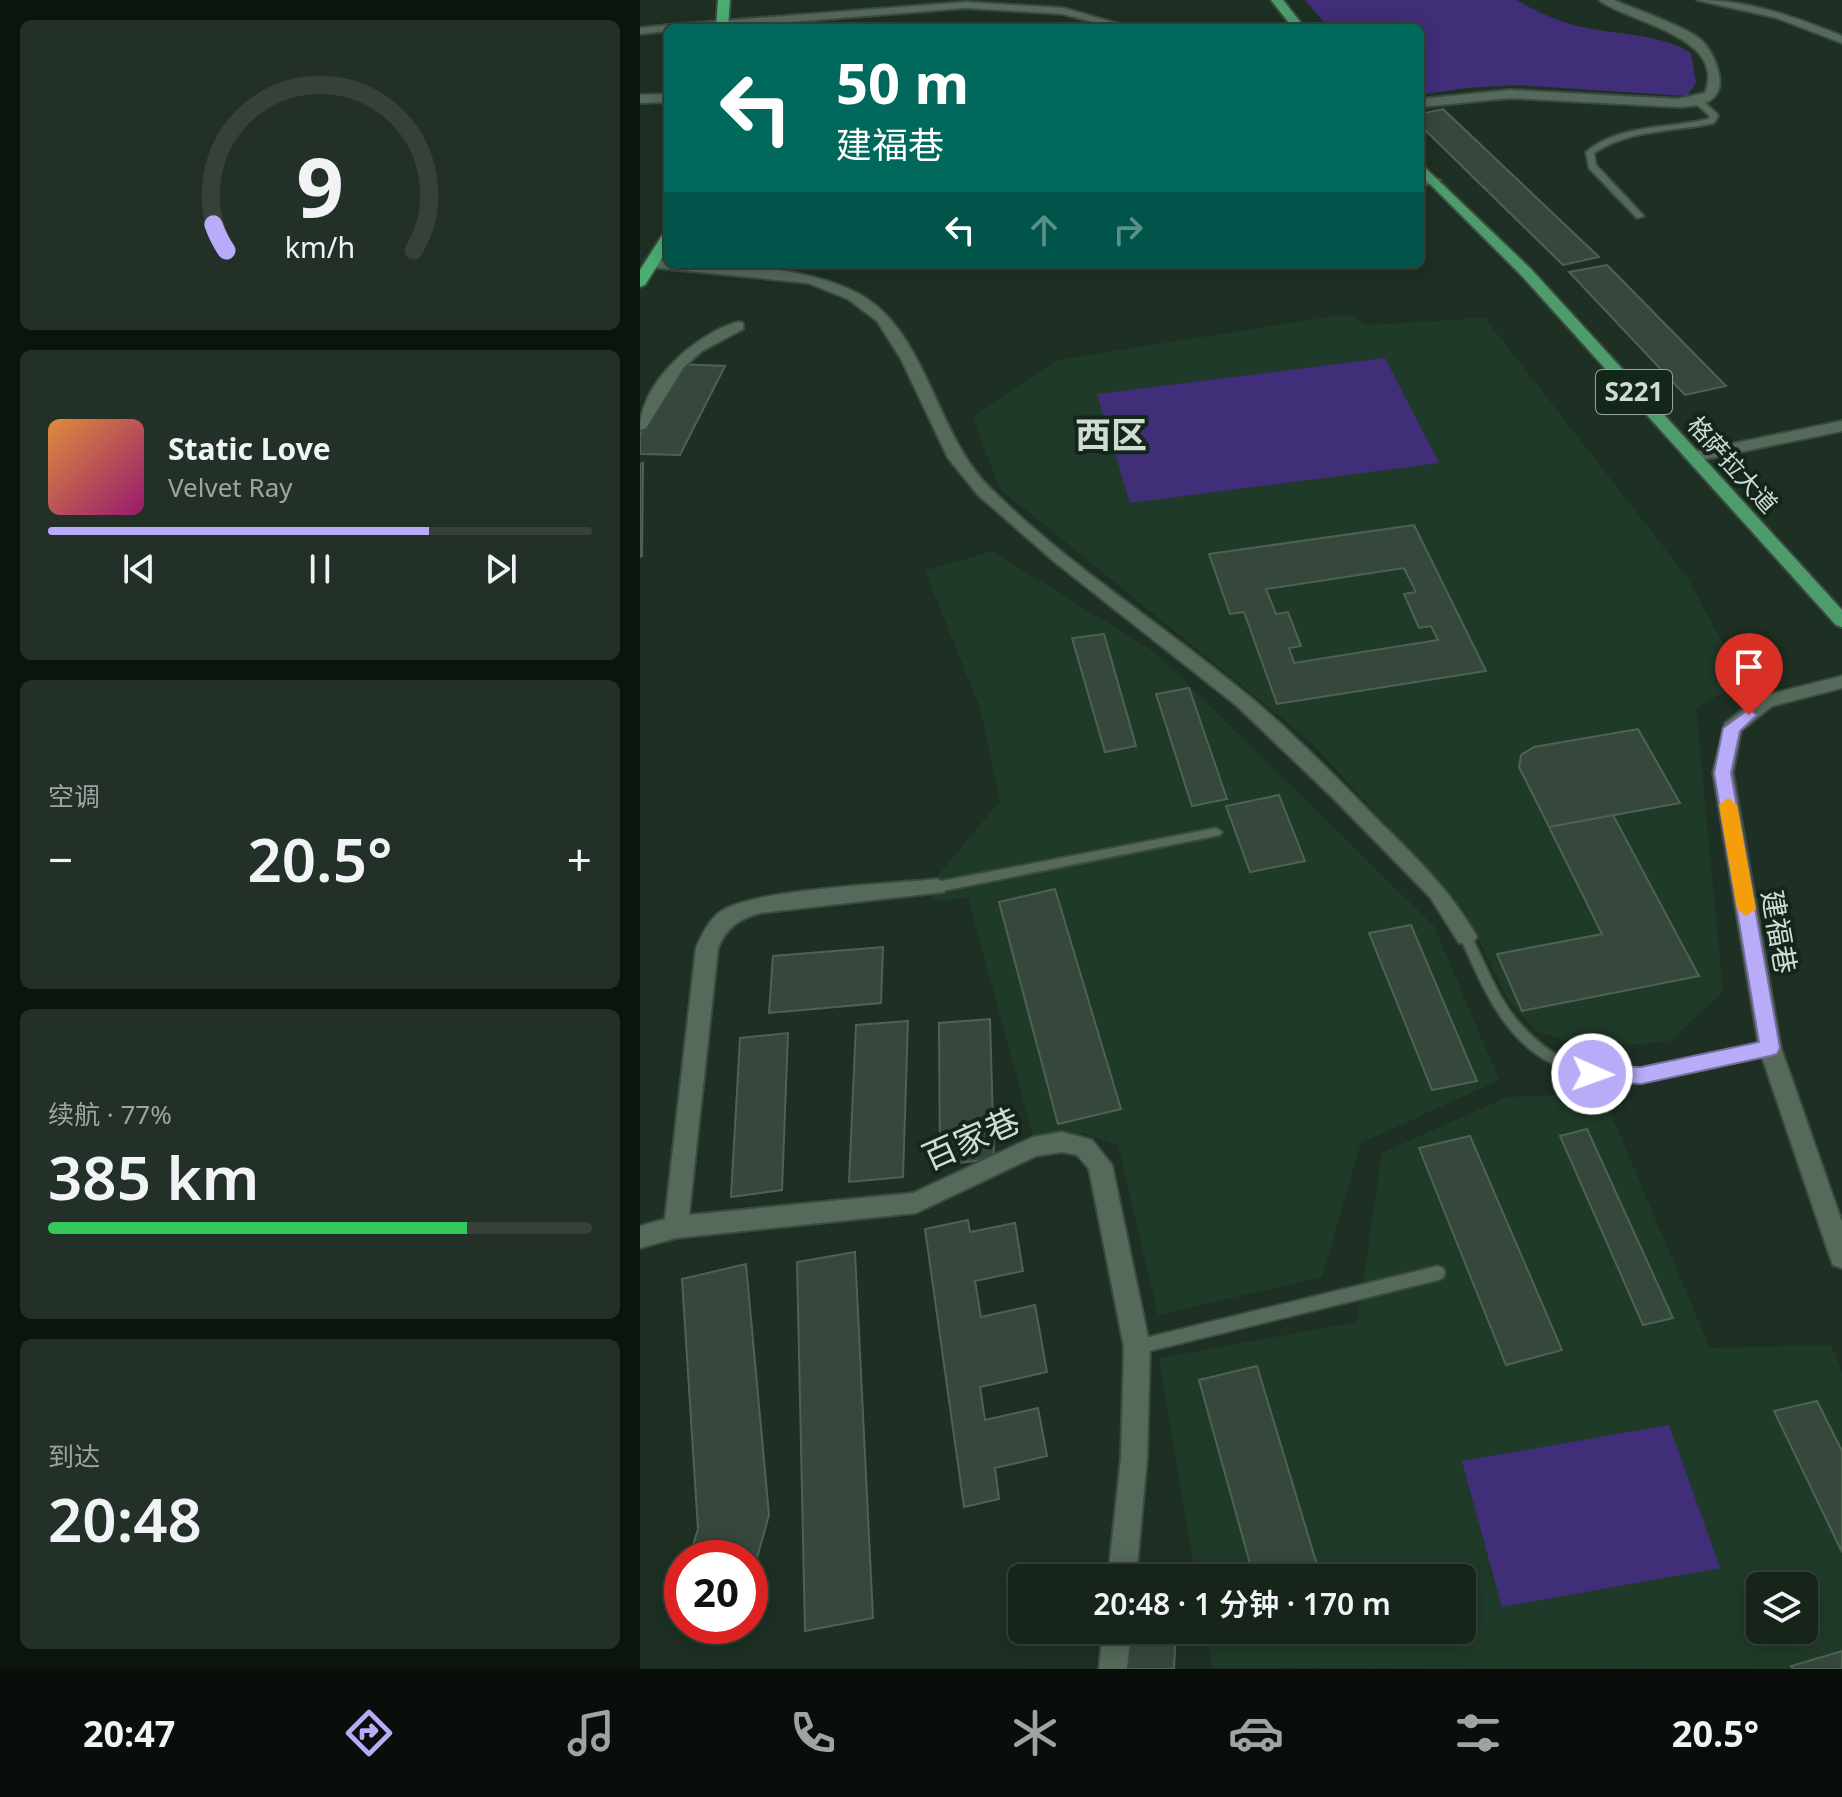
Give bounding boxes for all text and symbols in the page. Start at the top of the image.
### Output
text: 50 m [836,44,969,120]
icon: left [704,56,808,160]
text: 建福巷 [836,120,944,169]
text: 9 [296,127,344,240]
icon: left [938,208,982,252]
icon: ahead [1022,208,1066,252]
icon: right [1106,208,1150,252]
text: km/h [285,227,355,266]
road number: S221 [1596,370,1672,414]
street label: 格萨拉大道 [1681,408,1786,520]
district label: 西区 [1075,410,1147,459]
text: Static Love [168,428,331,469]
text: Velvet Ray [168,469,293,505]
icon: previous [117,547,161,591]
icon: pause [298,547,342,591]
icon: next [479,547,523,591]
pin [1715,633,1783,715]
icon: arrive [1727,645,1771,689]
text: 空调 [48,778,100,814]
text: 20.5° [247,818,393,900]
text: − [48,829,73,889]
text: + [567,829,592,889]
street label: 建福巷 [1754,887,1806,976]
position arrow [1550,1032,1634,1116]
text: 续航 · 77% [48,1096,172,1132]
street label: 百家巷 [915,1096,1027,1180]
text: 385 km [48,1136,259,1218]
text: 到达 [48,1438,100,1474]
text: 20:48 [48,1478,202,1560]
speed limit sign: 20 [664,1540,768,1644]
map controls [1746,1572,1818,1644]
button: layers [1746,1572,1818,1644]
text: 20:48 · 1 分钟 · 170 m [1093,1583,1391,1624]
icon: directions [341,1705,397,1761]
icon: music [563,1705,619,1761]
icon: phone [785,1705,841,1761]
icon: climate [1007,1705,1063,1761]
icon: car [1228,1705,1284,1761]
icon: filters [1450,1705,1506,1761]
text: 20:47 [83,1709,175,1758]
text: 20.5° [1672,1709,1759,1758]

